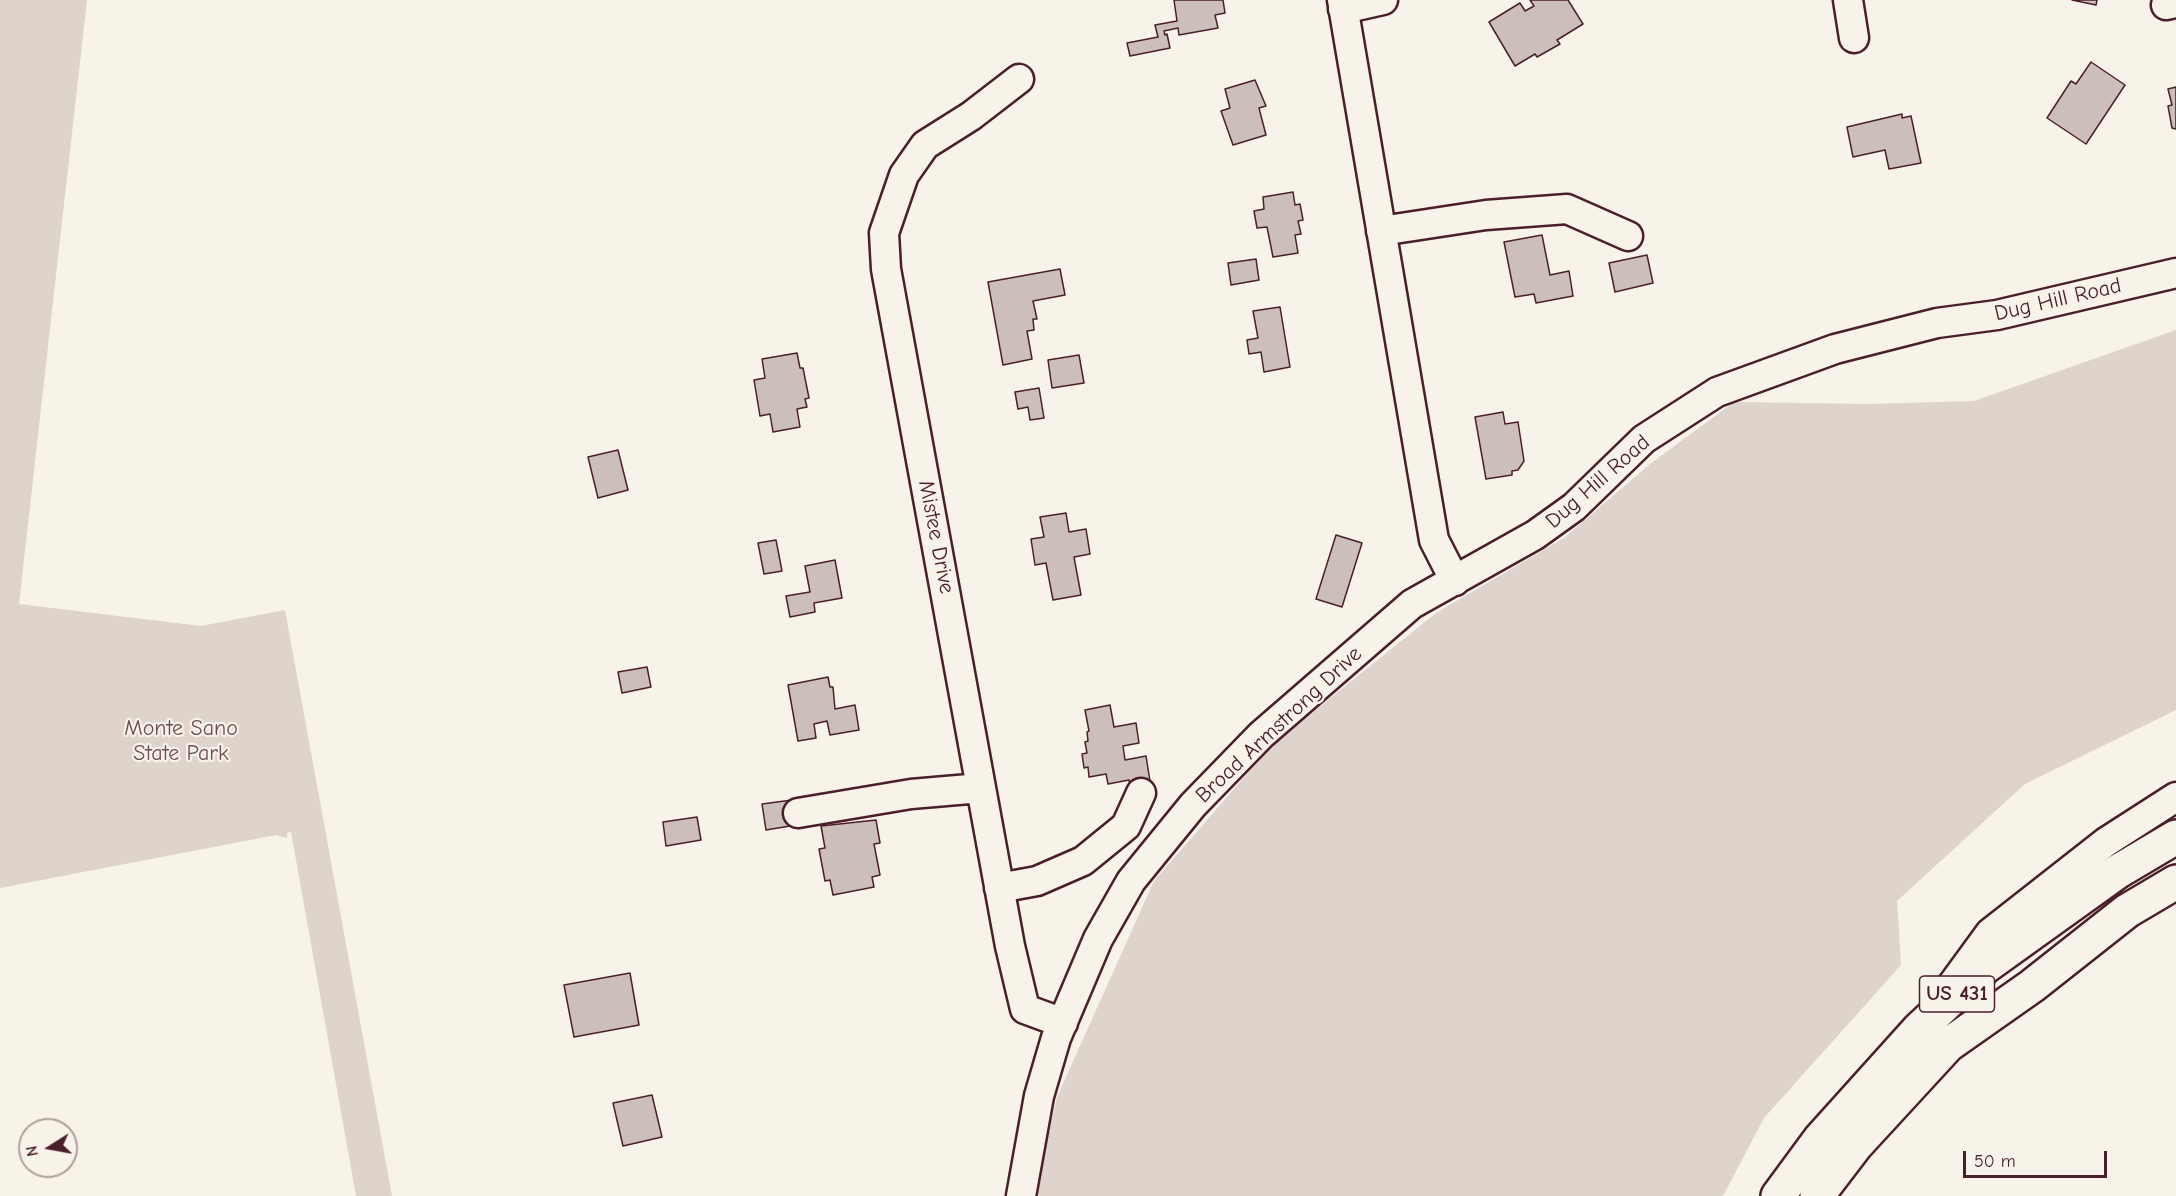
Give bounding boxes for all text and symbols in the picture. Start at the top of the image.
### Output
street label: Dug Hill Road [1992,273,2124,327]
street label: Dug Hill Road [1540,430,1656,534]
street label: Mistee Drive [912,478,960,596]
street label: Broad Armstrong Drive [1190,641,1368,809]
park label: Monte Sano State Park [124,716,238,768]
road number: US 431 [1920,976,1994,1012]
north arrow [18,1118,78,1178]
scale bar [1966,1139,2110,1177]
text: N [22,1144,42,1158]
text: 50 m [1974,1151,2016,1172]

